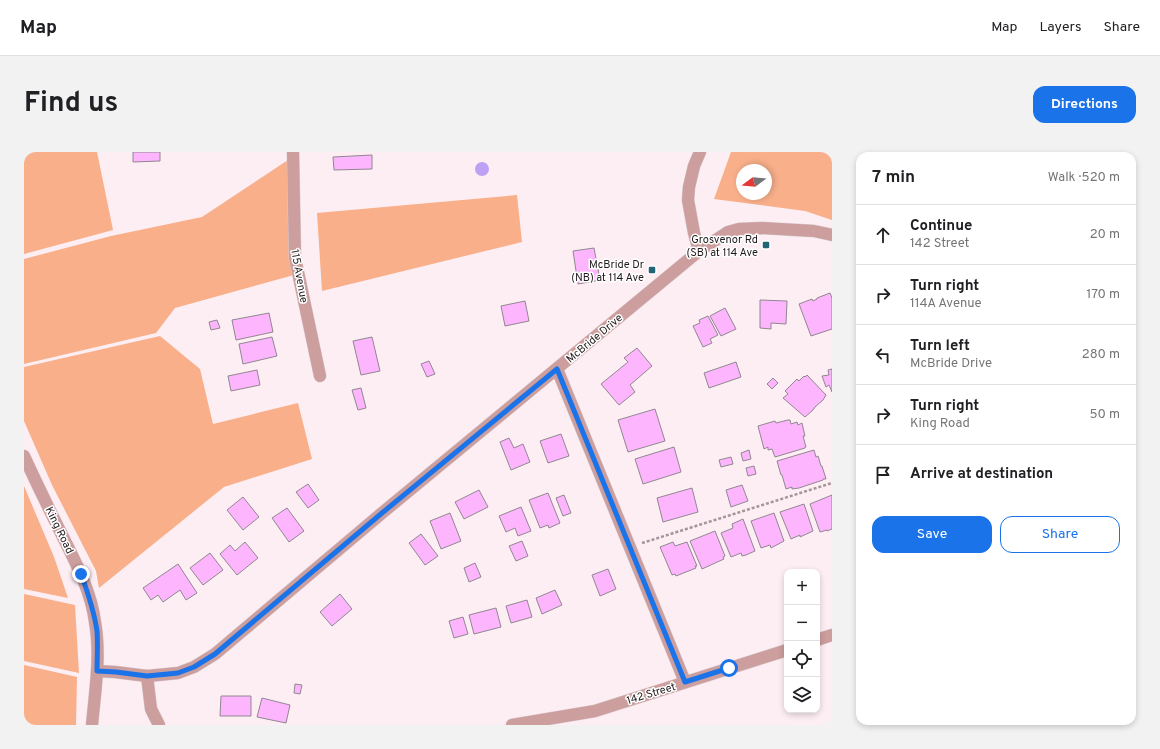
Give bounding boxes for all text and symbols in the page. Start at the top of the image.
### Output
text: Map [20,16,57,40]
text: Map [991,19,1017,36]
text: Layers [1039,19,1081,36]
text: Share [1103,19,1140,36]
text: Find us [24,86,118,122]
button: Directions [1033,86,1136,123]
north arrow [736,164,772,200]
text: 7 min [872,167,915,189]
text: Walk · 520 m [1048,170,1120,186]
text: Continue [910,217,972,236]
icon: ahead [872,224,894,246]
text: 20 m [1090,227,1120,243]
place label: Grosvenor Rd (SB) at 114 Ave [686,233,758,260]
text: 142 Street [910,236,969,252]
marker: Grosvenor Rd (SB) at 114 Ave [761,240,771,250]
street label: 115 Avenue [287,248,311,304]
place label: McBride Dr (NB) at 114 Ave [571,258,645,285]
marker: McBride Dr (NB) at 114 Ave [647,265,657,275]
text: Turn right [910,277,979,296]
icon: right [872,284,894,306]
text: 170 m [1086,287,1120,303]
text: 114A Avenue [910,296,982,312]
street label: McBride Drive [564,311,626,366]
text: Turn left [910,337,970,356]
icon: left [872,344,894,366]
text: 280 m [1082,347,1120,363]
text: McBride Drive [910,356,992,372]
text: Turn right [910,397,979,416]
icon: right [872,404,894,426]
text: 50 m [1090,407,1120,423]
text: King Road [910,416,970,432]
icon: arrive [872,464,894,486]
text: Arrive at destination [910,465,1053,484]
street label: King Road [42,505,76,556]
button: Save [872,516,992,553]
button: Share [1000,516,1120,553]
route end [72,565,90,583]
map controls [784,569,820,713]
button: + [784,569,820,605]
button: − [784,605,820,641]
button: locate [784,641,820,677]
route start [720,659,738,677]
button: layers [784,677,820,713]
street label: 142 Street [625,680,677,708]

